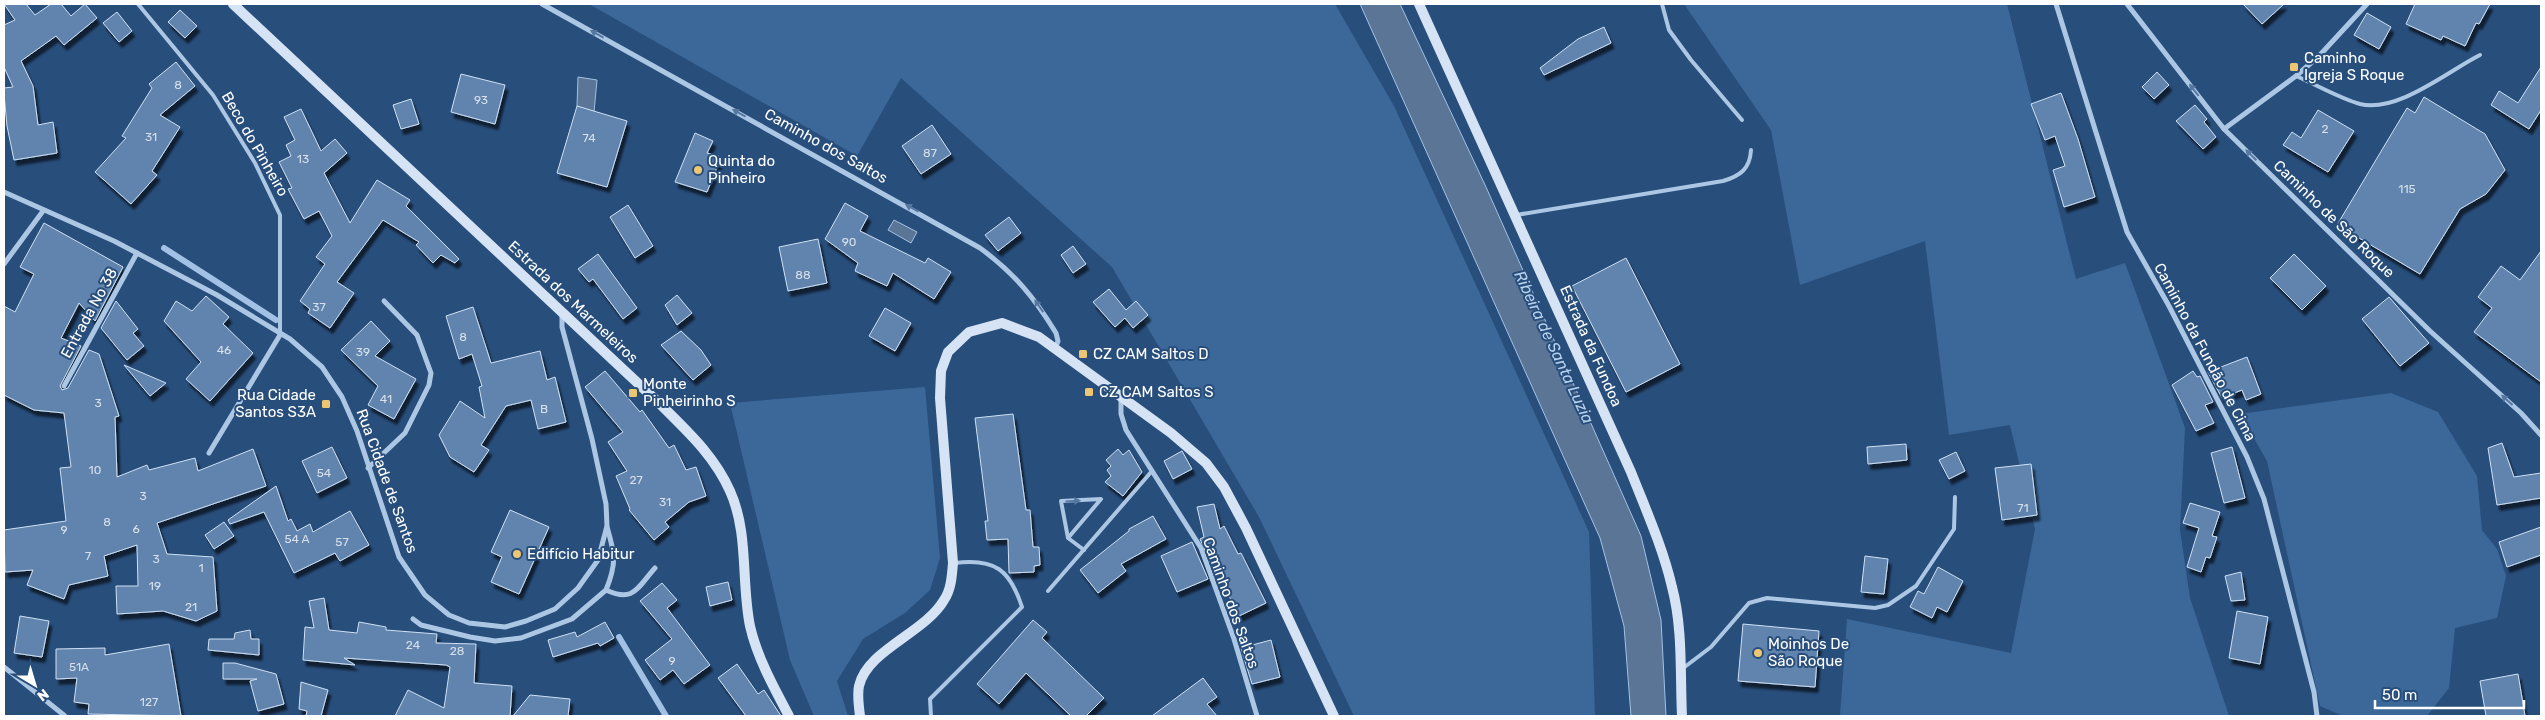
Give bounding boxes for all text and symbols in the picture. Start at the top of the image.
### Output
one-way arrow [590,30,604,38]
place label: Caminho Igreja S Roque [2304,49,2405,84]
marker: Caminho Igreja S Roque [2288,61,2300,73]
house number: 8 [174,78,182,92]
one-way arrow [2189,84,2200,97]
street label: Beco do Pinheiro [218,88,292,200]
house number: 93 [474,93,488,107]
street label: Caminho dos Saltos [761,105,891,187]
one-way arrow [733,108,746,117]
house number: 2 [2321,122,2329,136]
house number: 31 [145,130,157,144]
house number: 74 [582,131,596,145]
house number: 87 [923,146,937,160]
one-way arrow [2245,149,2257,161]
house number: 13 [297,152,309,166]
place label: Quinta do Pinheiro [708,152,775,187]
street label: Caminho de São Roque [2270,156,2398,282]
marker: Quinta do Pinheiro [692,164,704,176]
house number: 115 [2398,182,2416,196]
one-way arrow [905,204,920,212]
house number: 90 [842,235,856,249]
street label: Estrada dos Marmeleiros [504,237,642,367]
street label: Caminho da Fundão de Cima [2150,260,2260,444]
street label: Entrada No 38 [57,265,121,361]
water label: Ribeira de Santa Luzia [1510,267,1598,427]
house number: 88 [795,268,811,282]
street label: Estrada da Fundoa [1556,283,1626,409]
one-way arrow [1034,299,1044,313]
house number: 37 [312,300,326,314]
house number: 8 [459,330,467,344]
house number: 46 [217,343,231,357]
house number: 39 [356,345,370,359]
place label: CZ CAM Saltos D [1093,345,1209,363]
marker: CZ CAM Saltos D [1077,348,1089,360]
place label: Monte Pinheirinho S [643,375,736,410]
place label: CZ CAM Saltos S [1099,383,1214,401]
place label: Rua Cidade Santos S3A [235,386,316,421]
marker: CZ CAM Saltos S [1083,386,1095,398]
marker: Monte Pinheirinho S [627,387,639,399]
house number: 41 [380,392,392,406]
one-way arrow [2501,395,2514,406]
house number: 3 [94,396,102,410]
marker: Rua Cidade Santos S3A [320,398,332,410]
house number: B [540,402,548,416]
street label: Rua Cidade de Santos [352,406,422,556]
house number: 10 [89,463,101,477]
house number: 54 [317,466,332,480]
house number: 27 [629,473,643,487]
house number: 3 [139,489,147,503]
house number: 31 [659,495,671,509]
one-way arrow [1065,496,1081,504]
house number: 71 [2017,501,2029,515]
house number: 8 [103,515,111,529]
house number: 6 [132,522,140,536]
house number: 9 [60,523,68,537]
house number: 54 A [284,532,310,546]
house number: 57 [335,535,349,549]
street label: Caminho dos Saltos [1199,535,1263,671]
place label: Edifício Habitur [527,545,635,563]
marker: Edifício Habitur [511,548,523,560]
house number: 7 [85,549,91,563]
house number: 3 [152,552,160,566]
house number: 1 [198,561,204,575]
house number: 19 [149,579,161,593]
house number: 21 [185,600,197,614]
place label: Moinhos De São Roque [1768,635,1849,670]
house number: 24 [406,638,421,652]
house number: 28 [450,644,464,658]
marker: Moinhos De São Roque [1752,647,1764,659]
house number: 9 [668,654,676,668]
north arrow [10,660,60,710]
house number: 51A [69,660,89,674]
scale bar [2375,678,2524,710]
text: N [33,685,52,705]
text: 50 m [2382,686,2417,704]
house number: 127 [140,695,158,709]

